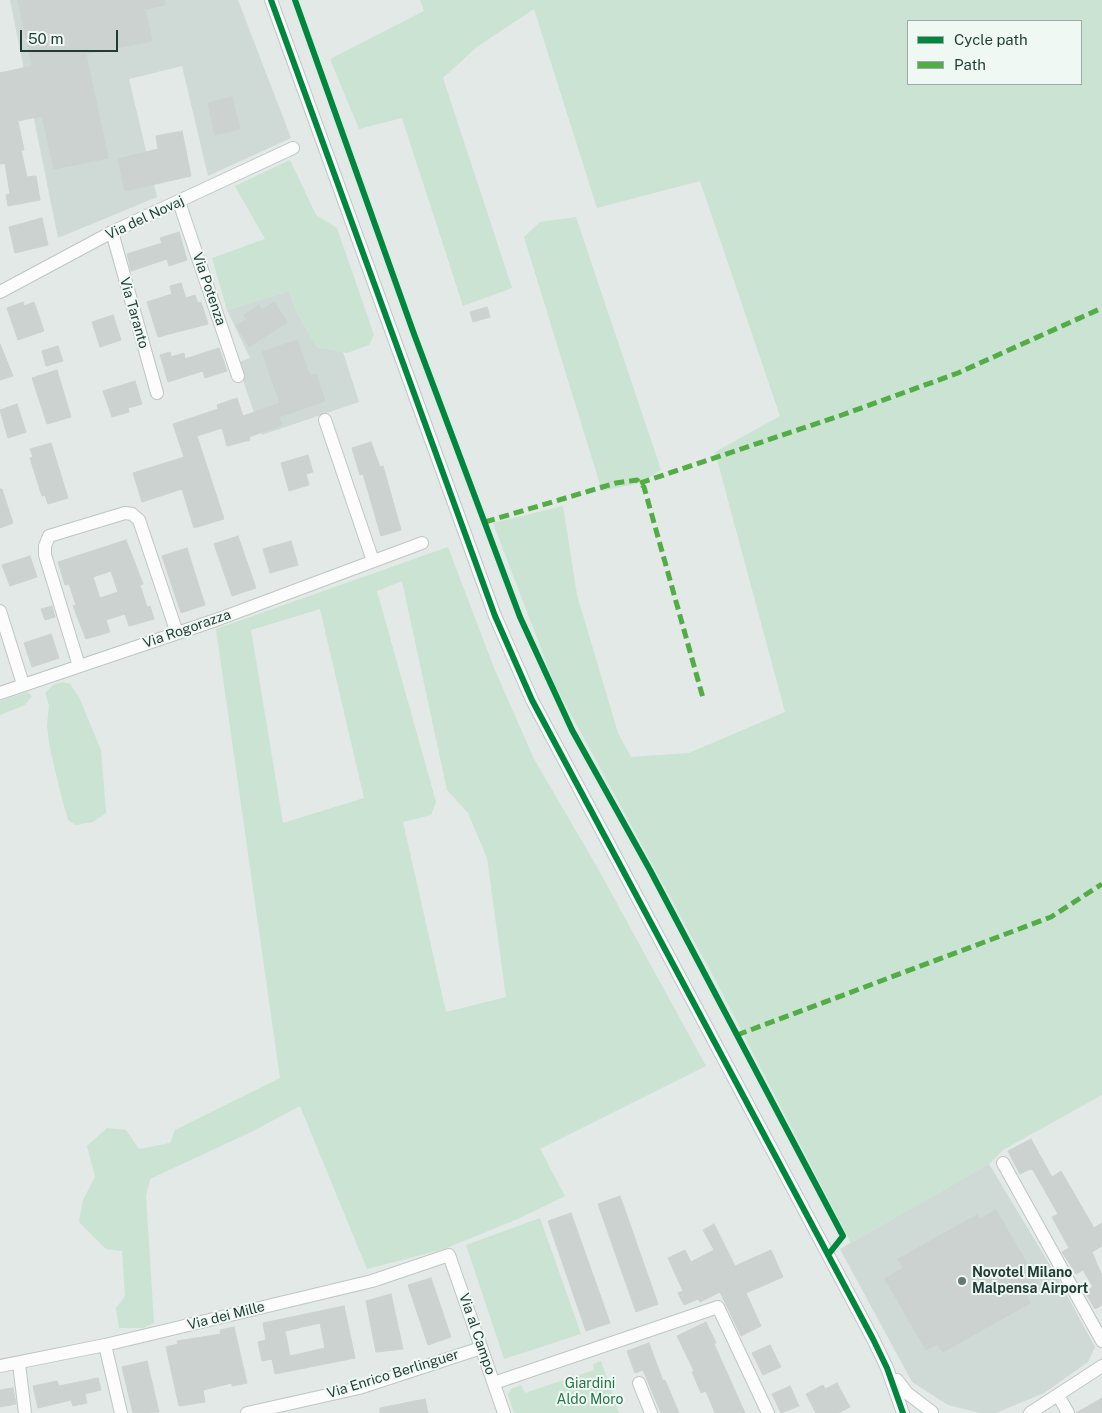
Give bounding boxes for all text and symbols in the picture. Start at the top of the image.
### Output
scale bar [22,20,120,52]
legend [907,20,1082,85]
text: 50 m [28,30,63,47]
text: Cycle path [954,31,1028,48]
text: Path [954,56,986,73]
street label: Via del Novaj [103,193,187,243]
street label: Via Potenza [189,250,229,328]
street label: Via Taranto [116,276,152,350]
street label: Via Rogorazza [141,606,233,652]
place label: Novotel Milano Malpensa Airport [972,1265,1088,1298]
marker: Novotel Milano Malpensa Airport [956,1275,968,1287]
street label: Via al Campo [455,1291,499,1377]
street label: Via dei Mille [186,1298,266,1334]
street label: Via Enrico Berlinguer [325,1346,461,1402]
park label: Giardini Aldo Moro [557,1376,623,1408]

